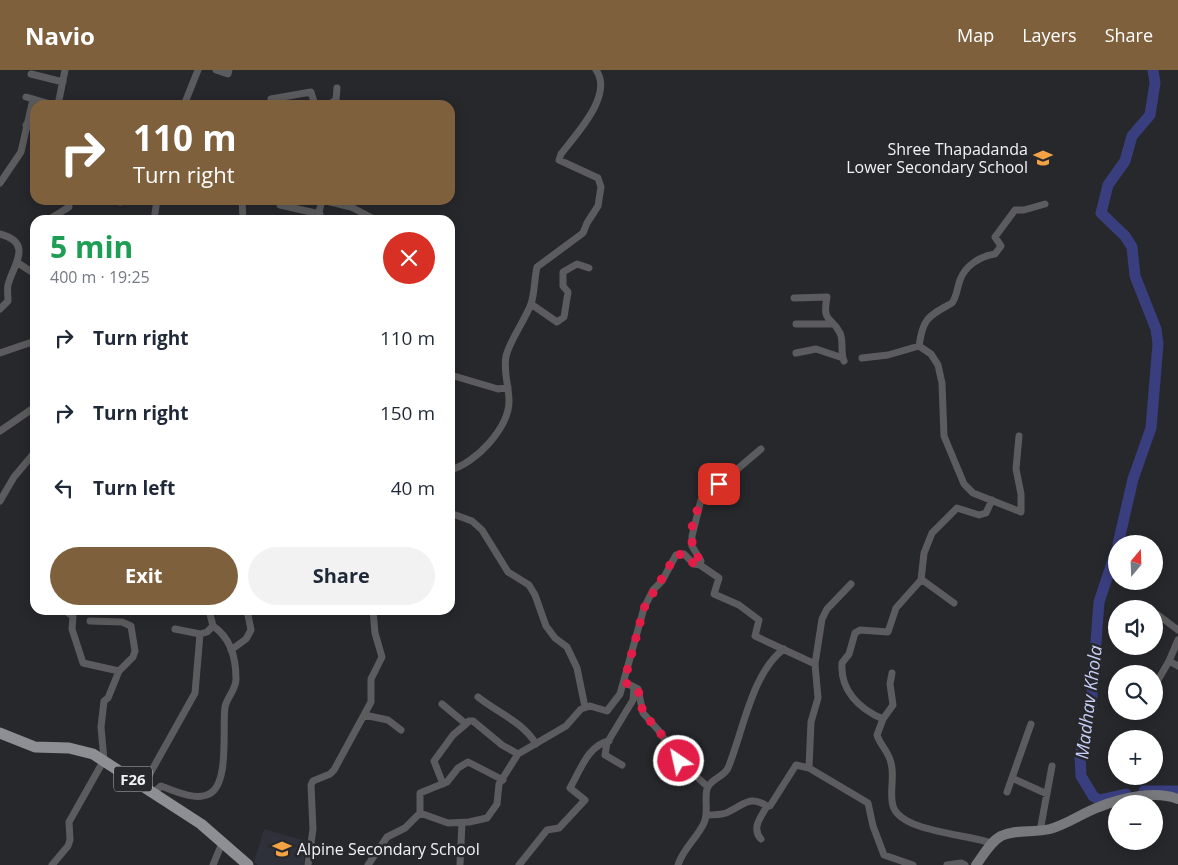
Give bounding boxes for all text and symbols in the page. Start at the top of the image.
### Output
text: Navio [25,19,95,52]
text: Map [957,23,994,47]
text: Layers [1022,23,1077,47]
text: Share [1105,23,1153,47]
text: 110 m [133,114,237,161]
icon: right [50,120,115,185]
place label: Shree Thapadanda Lower Secondary School [846,138,1028,178]
school or university icon: Shree Thapadanda Lower Secondary School [1032,147,1054,169]
text: Turn right [133,159,235,189]
text: 5 min [50,226,133,267]
button: close [383,232,435,284]
text: 400 m · 19:25 [50,266,150,288]
icon: right [50,324,78,352]
text: Turn right [93,325,188,351]
text: 110 m [380,325,435,351]
icon: right [50,399,78,427]
text: Turn right [93,400,188,426]
text: 150 m [380,400,435,426]
pin [698,463,740,505]
icon: arrive [705,470,733,498]
icon: left [50,474,78,502]
text: Turn left [93,475,175,501]
text: 40 m [391,475,435,501]
north arrow [1108,535,1162,590]
map controls [1108,535,1163,850]
button: Exit [50,547,238,605]
button: Share [248,547,435,605]
button: sound [1108,600,1163,655]
water label: Madhav Khola [1069,644,1107,760]
button: search [1108,665,1163,720]
button: + [1108,730,1163,785]
position arrow [652,734,704,786]
road number: F26 [114,766,152,792]
button: − [1108,795,1163,850]
school or university icon: Alpine Secondary School [271,838,293,860]
place label: Alpine Secondary School [297,838,480,860]

